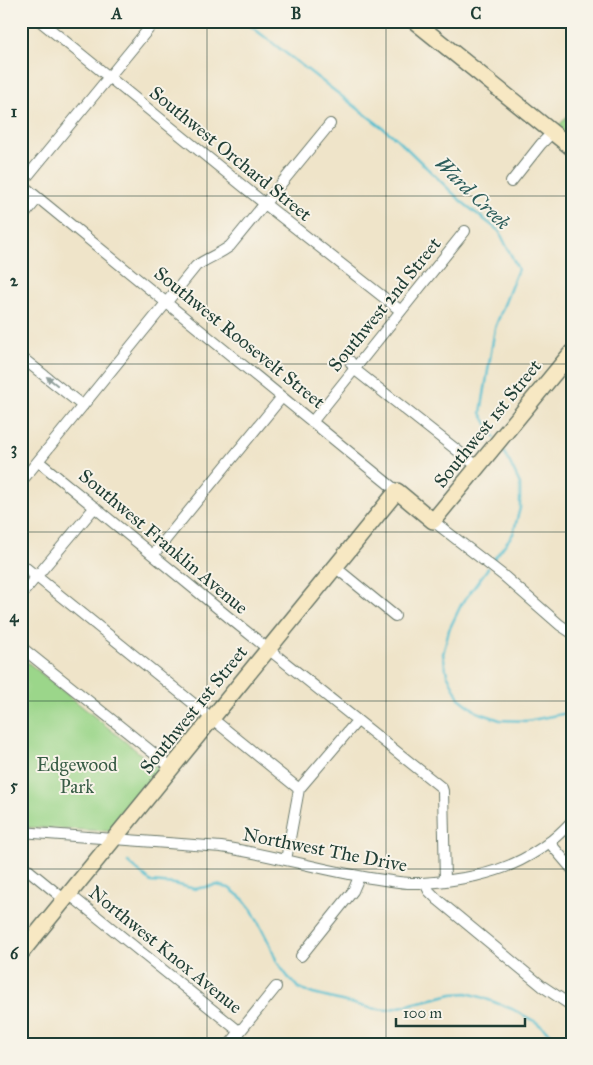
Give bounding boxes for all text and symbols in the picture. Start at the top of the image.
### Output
text: A [111,4,123,23]
text: B [291,4,301,23]
text: C [471,4,482,23]
street label: Southwest Orchard Street [145,81,317,226]
text: 1 [11,102,18,121]
water label: Ward Creek [431,151,516,235]
street label: Southwest 2nd Street [323,232,446,376]
street label: Southwest Roosevelt Street [150,261,330,414]
text: 2 [10,271,19,290]
street label: Southwest 1st Street [429,354,546,492]
one-way arrow [46,376,59,387]
text: 3 [11,439,17,459]
street label: Southwest Franklin Avenue [74,464,253,619]
text: 4 [10,607,20,627]
street label: Southwest 1st Street [135,640,252,778]
park label: Edgewood Park [36,753,118,798]
text: 5 [10,776,18,795]
street label: Northwest The Drive [241,822,409,877]
street label: Northwest Knox Avenue [84,881,247,1018]
text: 6 [10,944,19,963]
scale bar [396,995,524,1027]
text: 100 m [403,1004,443,1022]

